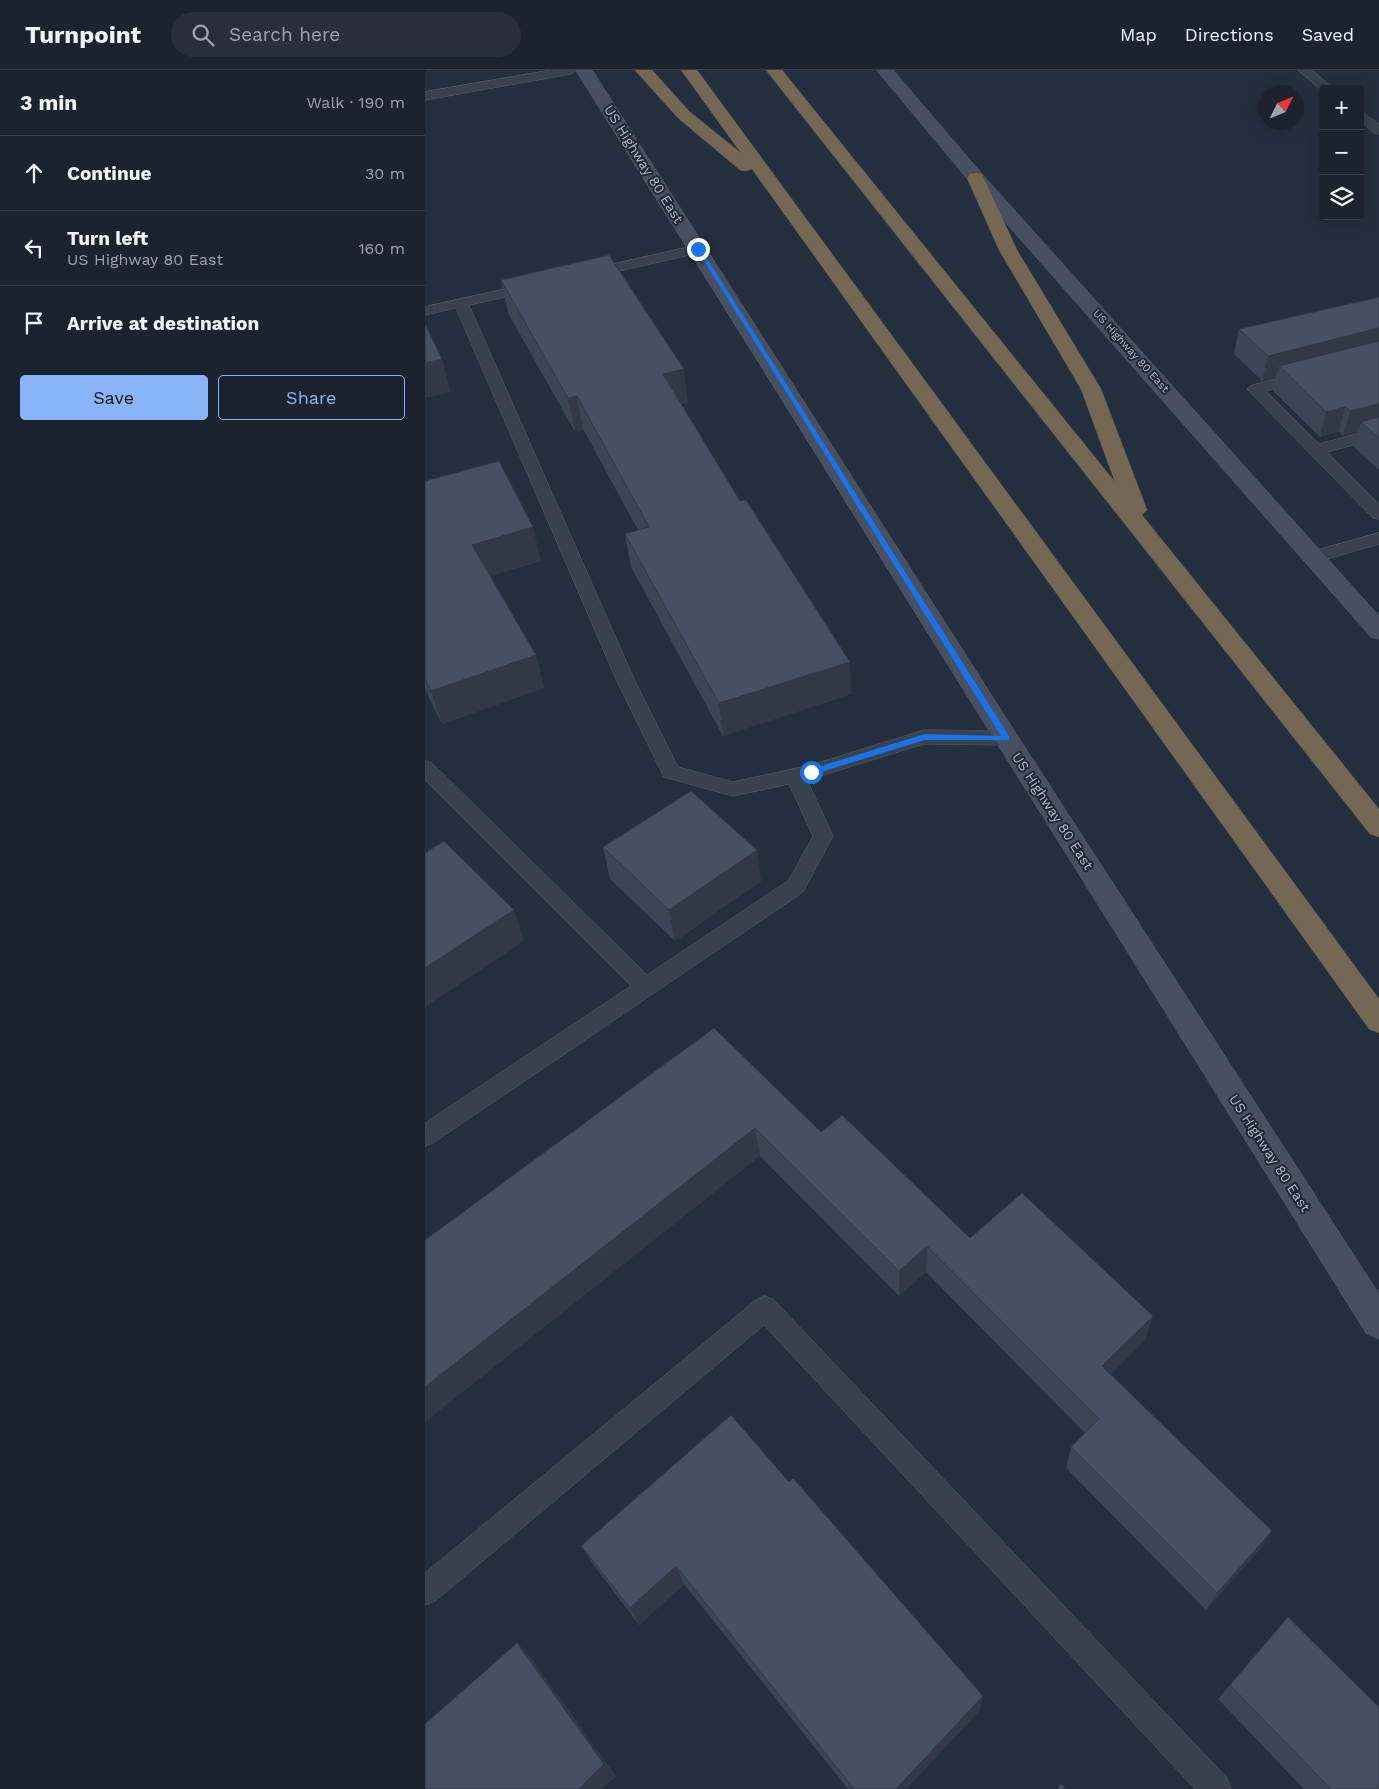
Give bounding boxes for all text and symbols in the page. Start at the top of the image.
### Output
search box [171,12,521,57]
text: Turnpoint [25,21,141,49]
icon: search [189,21,217,49]
text: Search here [229,23,340,46]
text: Map [1120,24,1157,45]
text: Directions [1185,24,1274,45]
text: Saved [1302,24,1354,45]
north arrow [1259,85,1304,130]
map controls [1319,85,1364,220]
button: + [1319,85,1364,130]
text: 3 min [20,90,77,115]
text: Walk · 190 m [307,93,405,112]
street label: US Highway 80 East [601,102,687,226]
button: − [1319,130,1364,175]
icon: ahead [20,159,48,187]
text: Continue [67,162,151,185]
text: 30 m [365,164,405,183]
button: layers [1319,175,1364,220]
text: Turn left [67,227,148,250]
icon: left [20,234,48,262]
route end [687,238,710,261]
text: 160 m [358,239,405,258]
text: US Highway 80 East [67,250,223,269]
street label: US Highway 80 East [1090,307,1172,396]
icon: arrive [20,309,48,337]
text: Arrive at destination [67,312,259,335]
button: Save [20,375,208,420]
button: Share [218,375,405,420]
street label: US Highway 80 East [1009,749,1097,873]
route start [800,761,823,784]
street label: US Highway 80 East [1226,1091,1314,1215]

